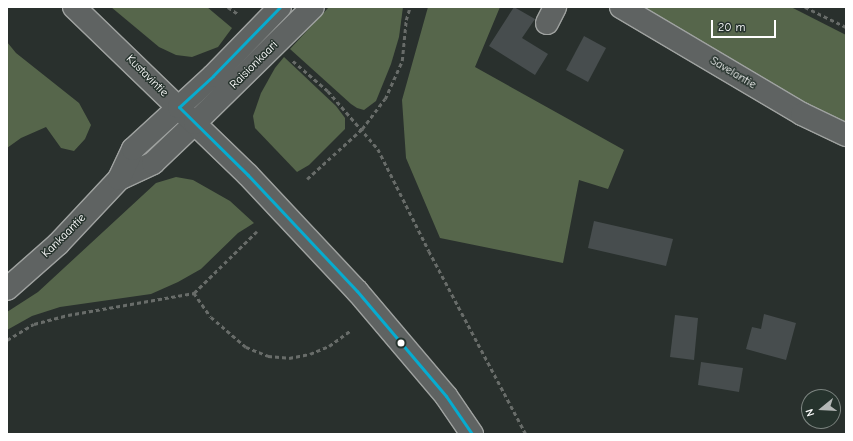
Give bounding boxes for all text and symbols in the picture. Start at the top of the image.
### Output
scale bar [713,12,778,38]
text: 20 m [718,20,746,34]
street label: Raisionkaari [227,38,281,92]
street label: Kustavintie [123,52,171,100]
street label: Savelantie [707,54,759,92]
street label: Kankaantie [39,211,89,261]
unlabelled marker [396,338,406,348]
north arrow [801,389,841,429]
text: N [803,407,817,418]

